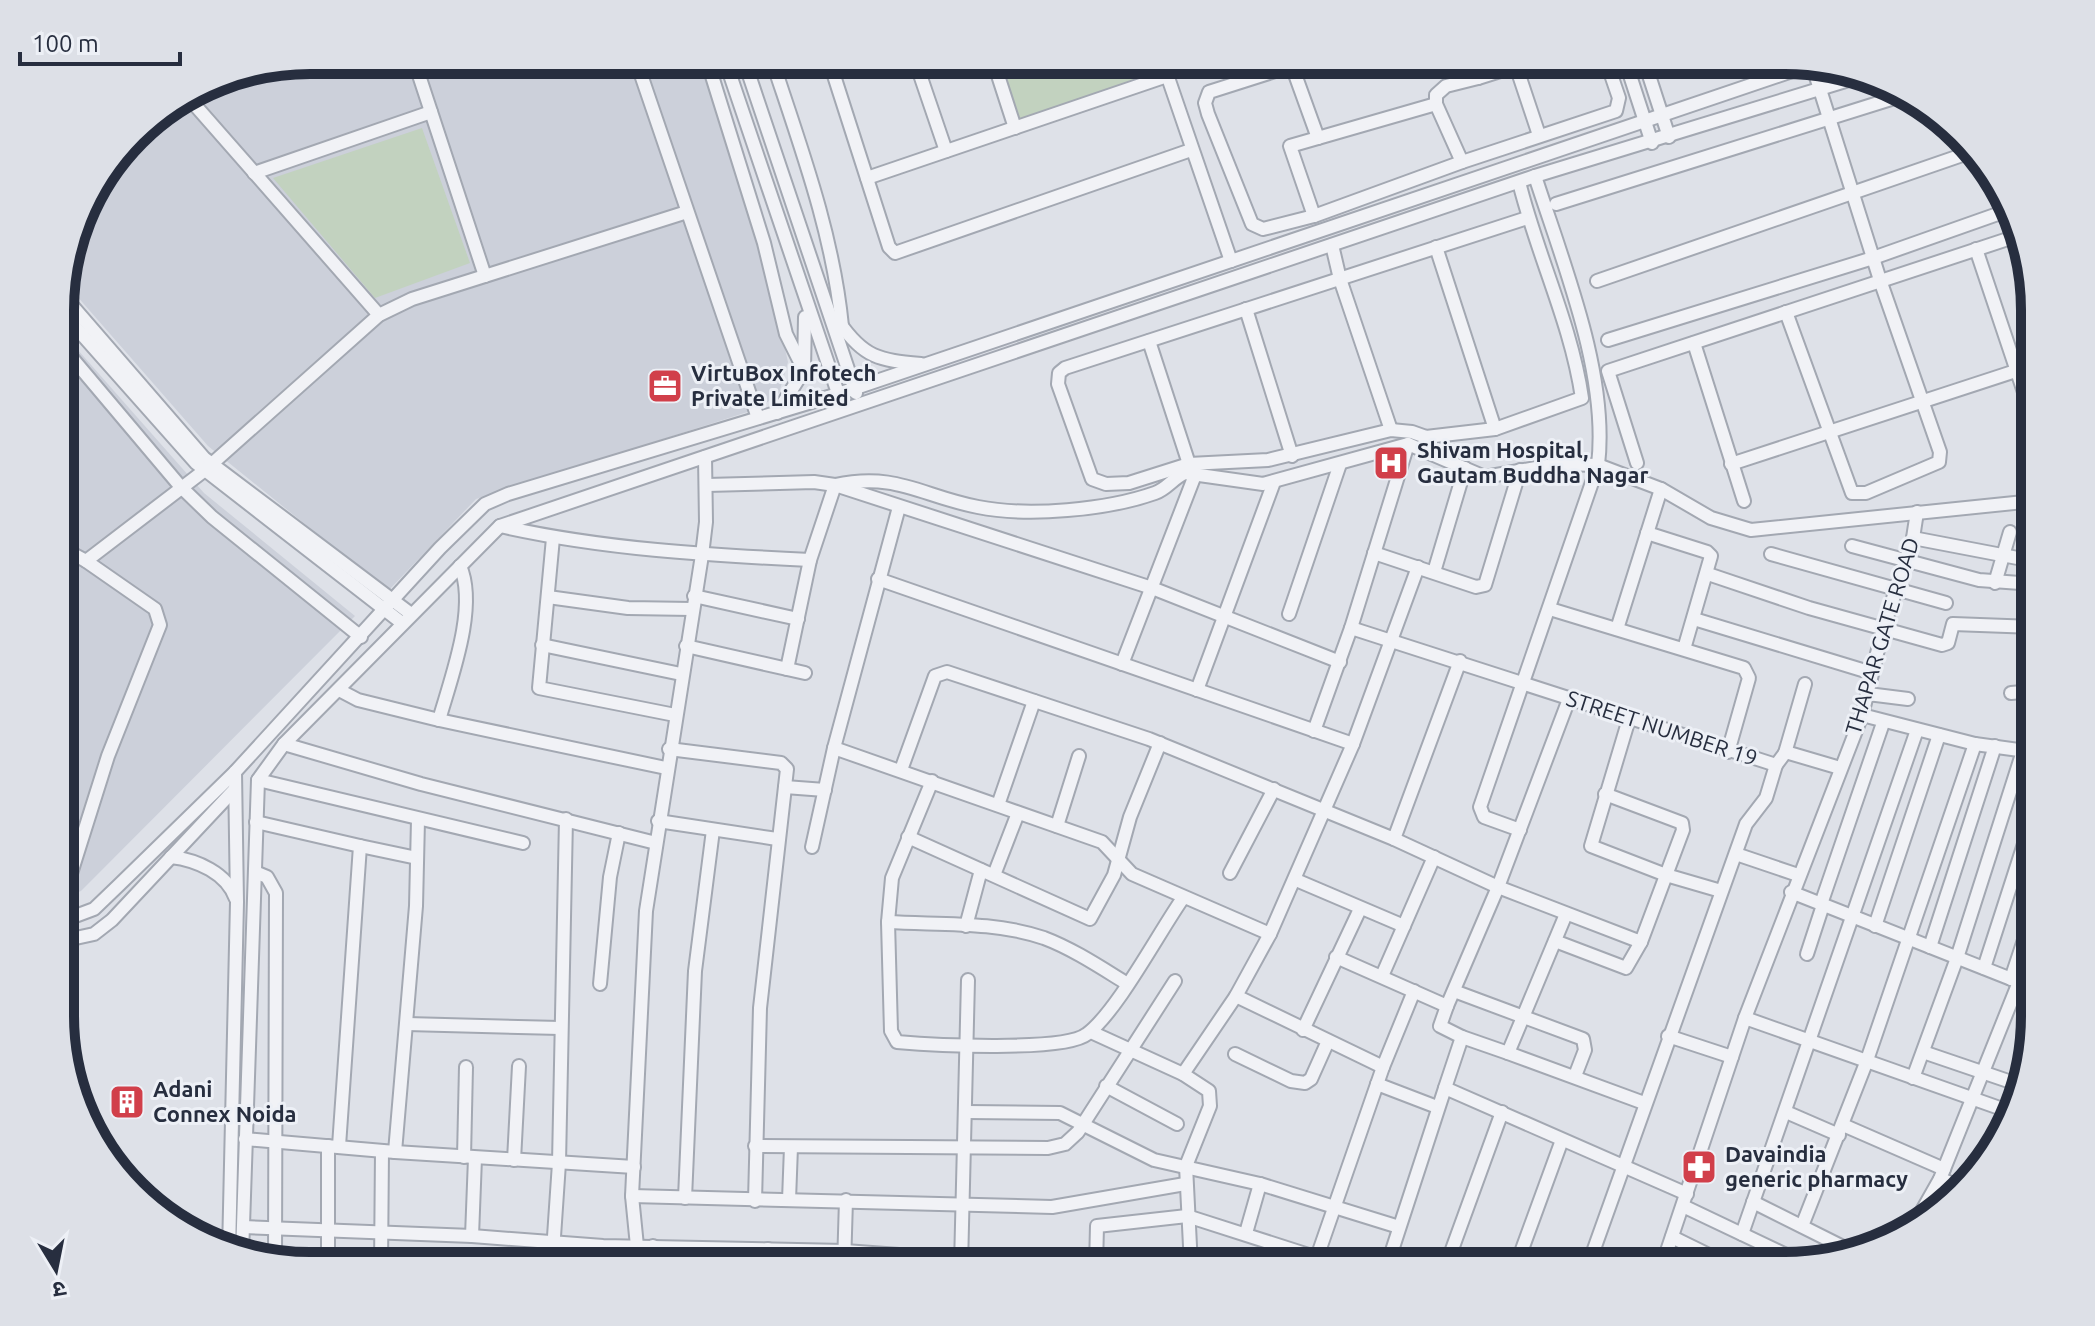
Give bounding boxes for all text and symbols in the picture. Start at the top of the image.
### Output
scale bar [20,16,180,66]
text: 100 m [32,30,99,57]
place label: VirtuBox Infotech Private Limited [691,360,876,410]
office icon: VirtuBox Infotech Private Limited [646,367,684,405]
place label: Shivam Hospital, Gautam Buddha Nagar [1417,437,1648,487]
hospital icon: Shivam Hospital, Gautam Buddha Nagar [1372,444,1410,482]
street label: THAPAR GATE ROAD [1840,534,1923,737]
street label: STREET NUMBER 19 [1564,685,1761,770]
place label: Adani Connex Noida [153,1076,297,1126]
building icon: Adani Connex Noida [108,1083,146,1121]
place label: Davaindia generic pharmacy [1725,1141,1908,1191]
pharmacy icon: Davaindia generic pharmacy [1680,1148,1718,1186]
north arrow [16,1230,96,1310]
text: उ [50,1277,68,1304]

